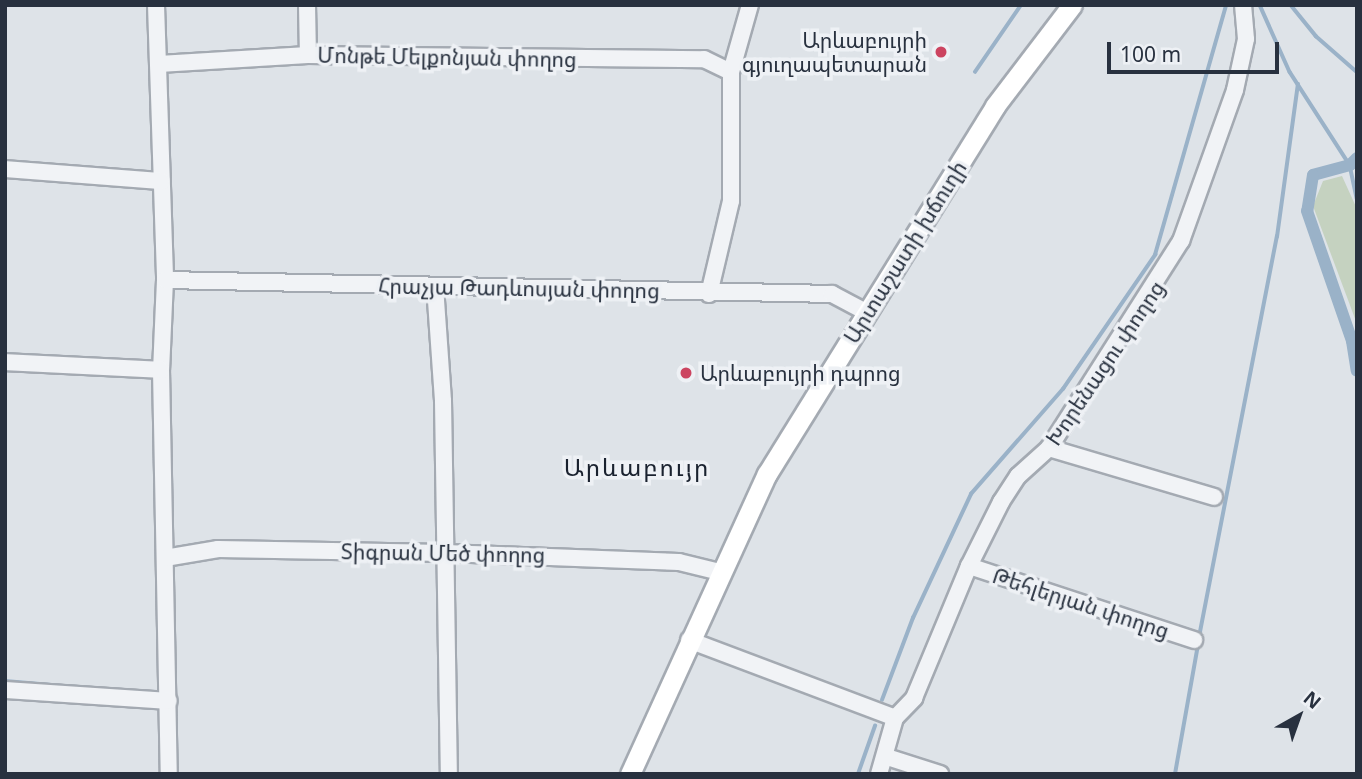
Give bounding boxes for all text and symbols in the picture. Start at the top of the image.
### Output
place label: Արևաբույրի գյուղապետարան [742,27,927,77]
scale bar [1110,28,1282,72]
text: 100 m [1120,40,1181,68]
street label: Մոնթե Մելքոնյան փողոց [317,42,577,72]
marker: Արևաբույրի գյուղապետարան [933,44,949,60]
street label: Արտաշատի խճուղի [839,156,971,348]
street label: Հրաչյա Թադևոսյան փողոց [378,273,660,303]
street label: Խորենացու փողոց [1041,276,1169,450]
place label: Արևաբույրի դպրոց [700,360,901,386]
marker: Արևաբույրի դպրոց [678,365,694,381]
district label: Արևաբույր [565,453,709,481]
street label: Տիգրան Մեծ փողոց [341,539,545,567]
street label: Թեհլերյան փողոց [990,563,1172,643]
north arrow [1264,681,1334,751]
text: N [1298,685,1327,715]

